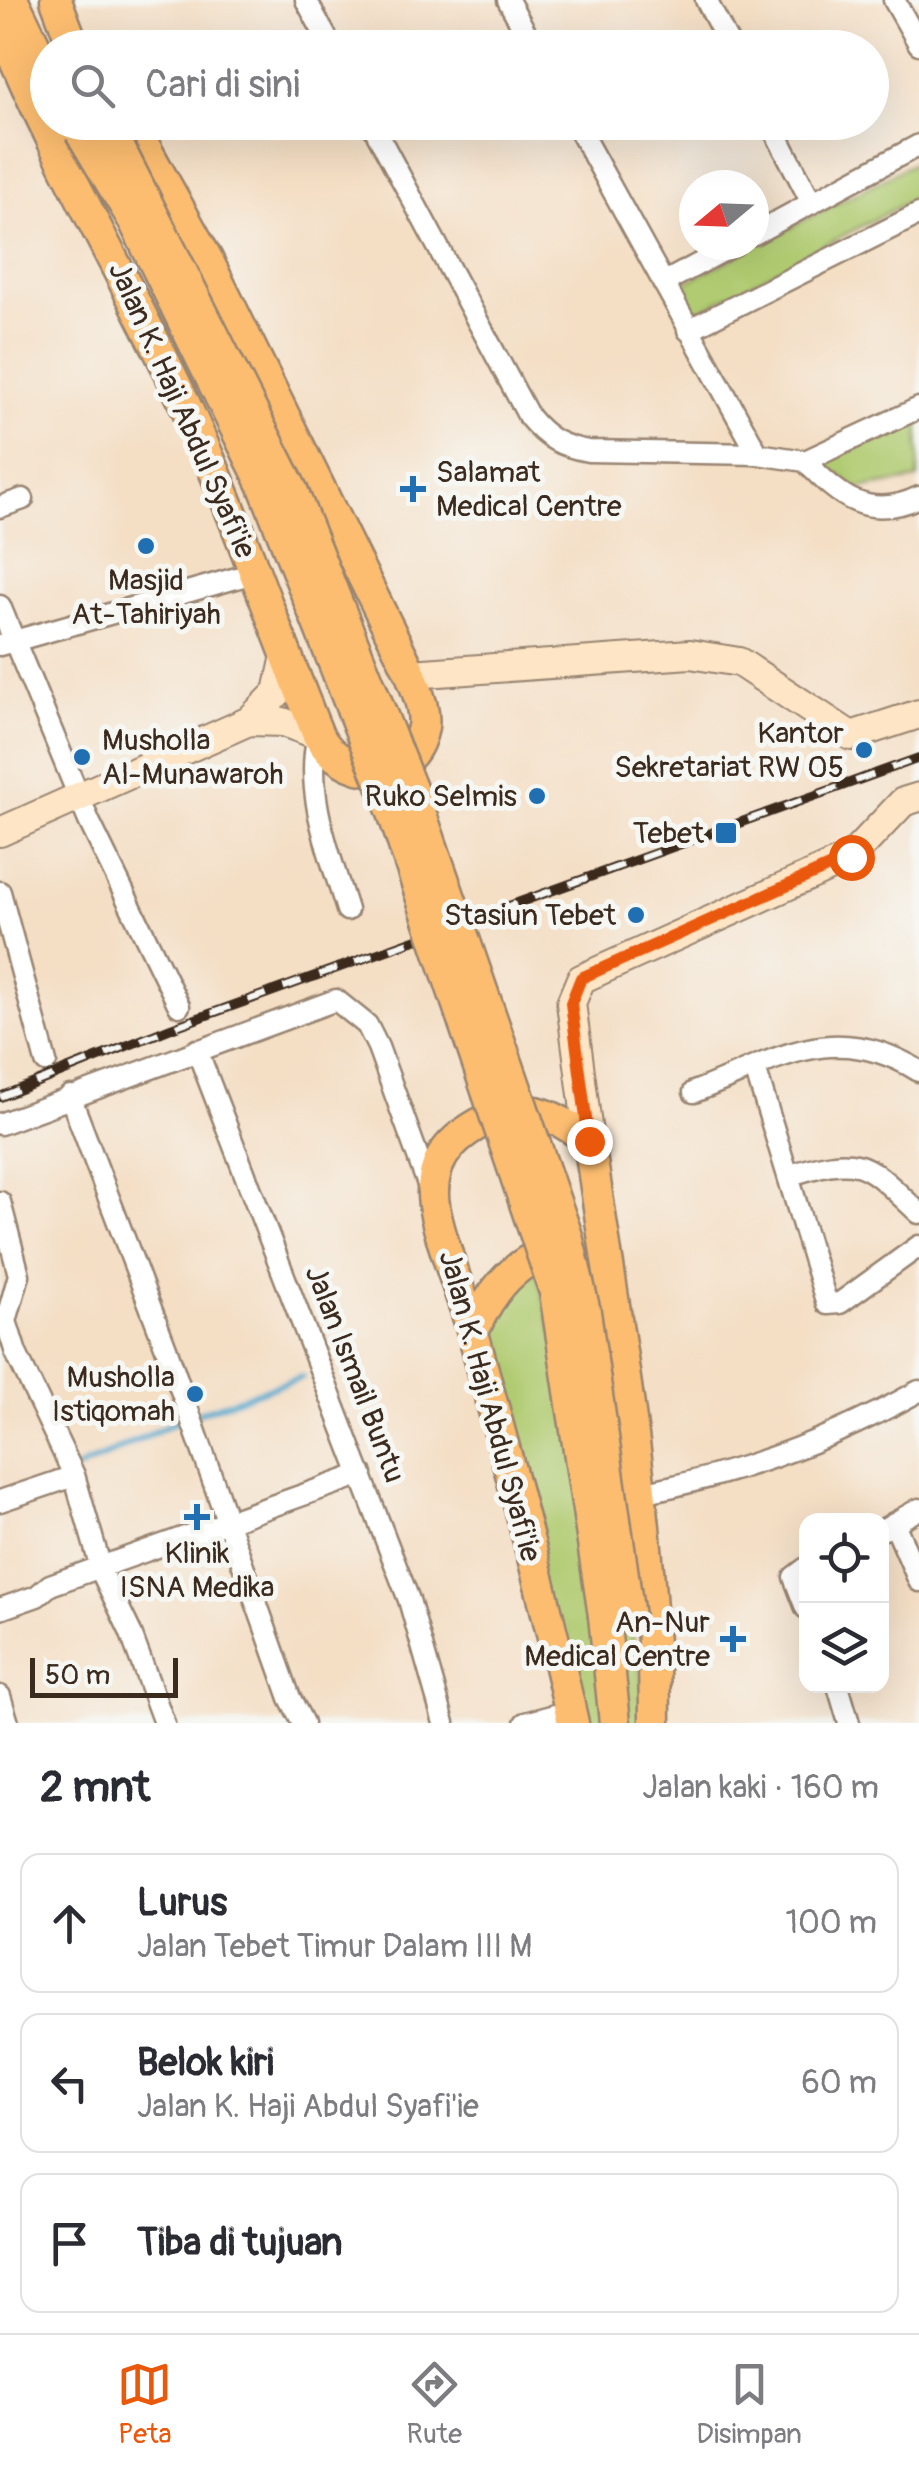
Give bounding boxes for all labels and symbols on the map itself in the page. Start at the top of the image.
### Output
north arrow [679,170,769,260]
street label: Jalan K. Haji Abdul Syafi'ie [100,256,264,564]
place label: Salamat Medical Centre [436,454,622,525]
marker: Salamat Medical Centre [400,476,426,502]
marker: Masjid At-Tahiriyah [135,535,157,557]
place label: Masjid At-Tahiriyah [71,562,221,633]
place label: Kantor Sekretariat RW 05 [614,715,844,786]
place label: Musholla Al-Munawaroh [102,722,284,793]
marker: Kantor Sekretariat RW 05 [853,739,875,761]
marker: Musholla Al-Munawaroh [71,746,93,768]
place label: Ruko Selmis [365,778,517,815]
marker: Ruko Selmis [526,785,548,807]
place label: Tebet [633,815,705,852]
marker: Tebet [713,820,739,846]
route start [829,835,875,881]
place label: Stasiun Tebet [444,897,617,934]
marker: Stasiun Tebet [625,904,647,926]
route end [567,1119,613,1165]
street label: Jalan K. Haji Abdul Syafi'ie [431,1246,549,1566]
street label: Jalan Ismail Buntu [297,1260,413,1488]
place label: Musholla Istiqomah [52,1359,175,1430]
marker: Musholla Istiqomah [184,1383,206,1405]
marker: Klinik ISNA Medika [184,1504,210,1530]
place label: Klinik ISNA Medika [119,1535,275,1606]
place label: An-Nur Medical Centre [524,1604,710,1675]
marker: An-Nur Medical Centre [720,1626,746,1652]
scale bar [30,1653,178,1698]

